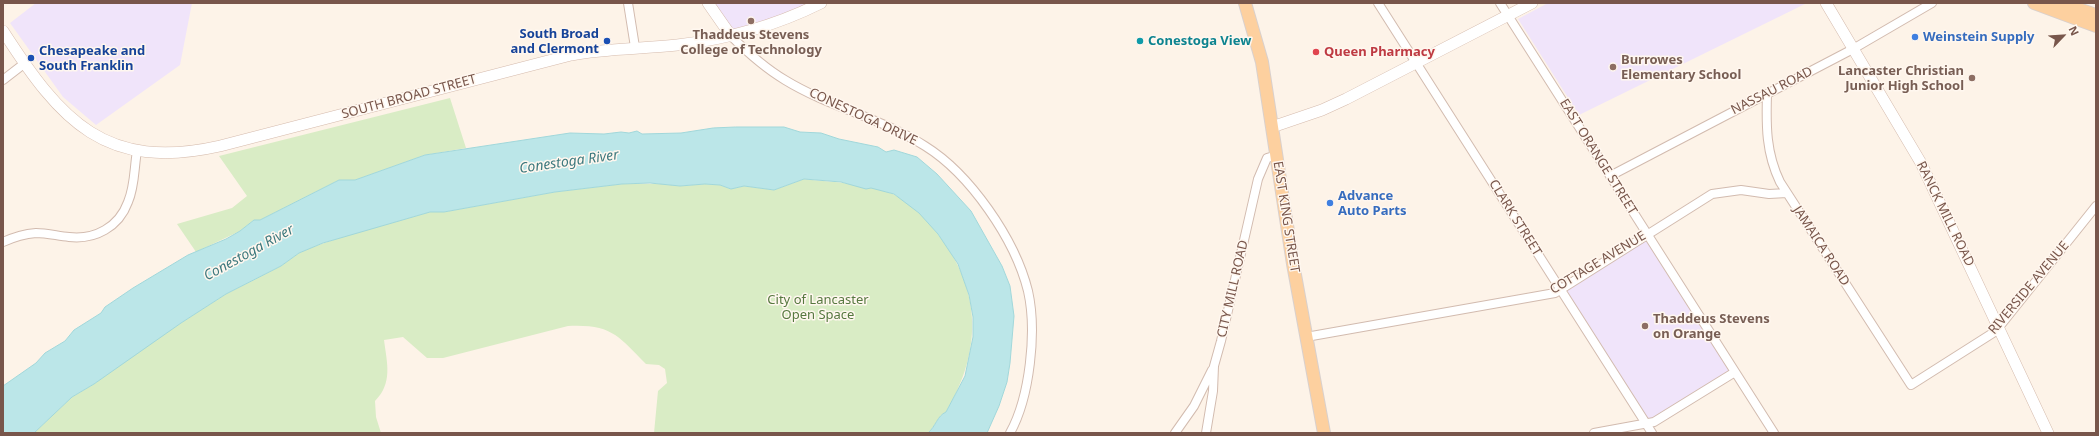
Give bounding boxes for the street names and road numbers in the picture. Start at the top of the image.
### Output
street label: NASSAU ROAD [1729,64,1815,118]
street label: SOUTH BROAD STREET [340,72,478,122]
street label: CONESTOGA DRIVE [806,85,920,149]
street label: EAST ORANGE STREET [1556,96,1640,218]
street label: RANCK MILL ROAD [1913,159,1977,269]
street label: EAST KING STREET [1269,160,1303,274]
street label: CLARK STREET [1485,177,1545,259]
street label: JAMAICA ROAD [1789,203,1853,289]
street label: COTTAGE AVENUE [1547,228,1649,298]
street label: RIVERSIDE AVENUE [1986,238,2072,338]
street label: CITY MILL ROAD [1214,239,1252,339]

